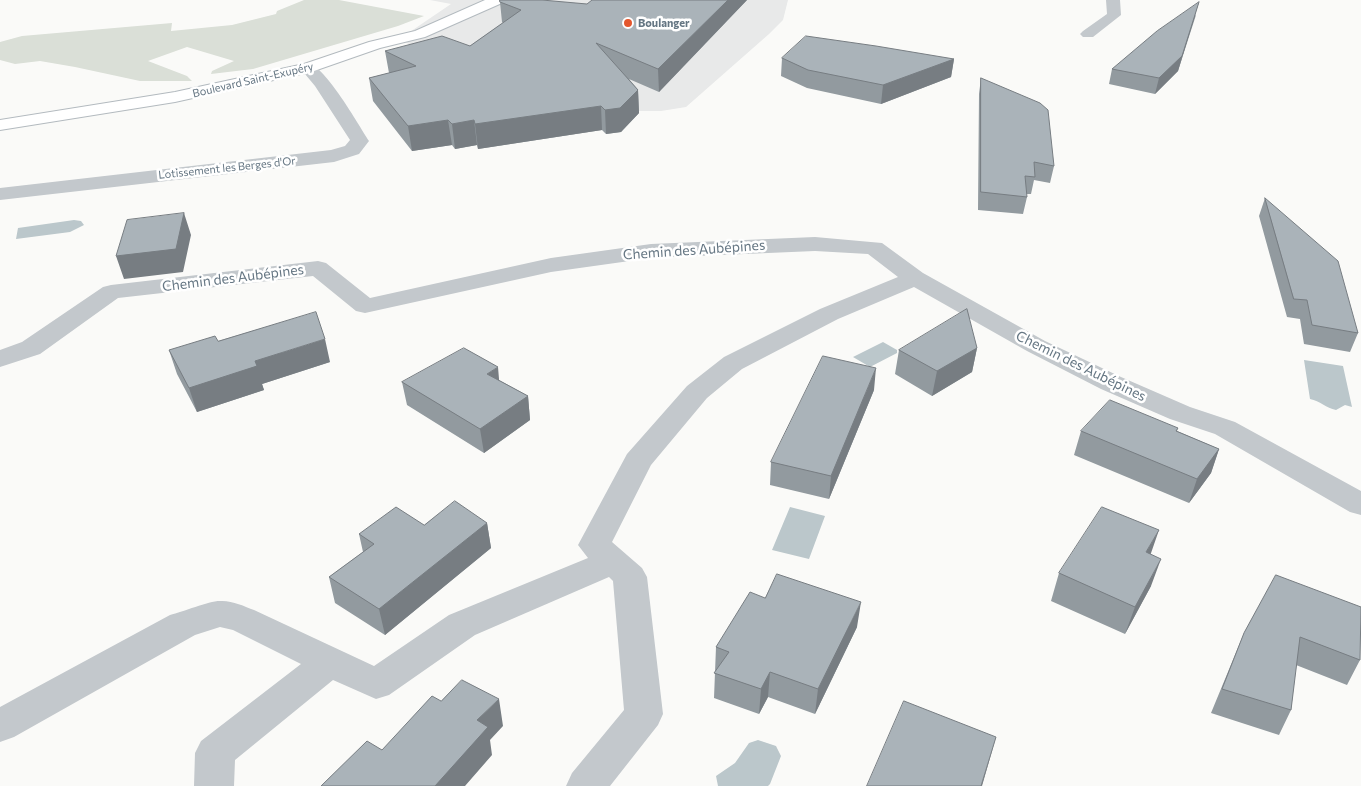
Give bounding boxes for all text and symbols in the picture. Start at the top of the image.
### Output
place label: Boulanger [638,16,690,30]
marker: Boulanger [622,17,634,29]
street label: Boulevard Saint-Exupéry [191,60,315,100]
street label: Lotissement les Berges d'Or [158,154,296,182]
street label: Chemin des Aubépines [622,237,766,263]
street label: Chemin des Aubépines [161,261,305,295]
street label: Chemin des Aubépines [1013,327,1149,405]

